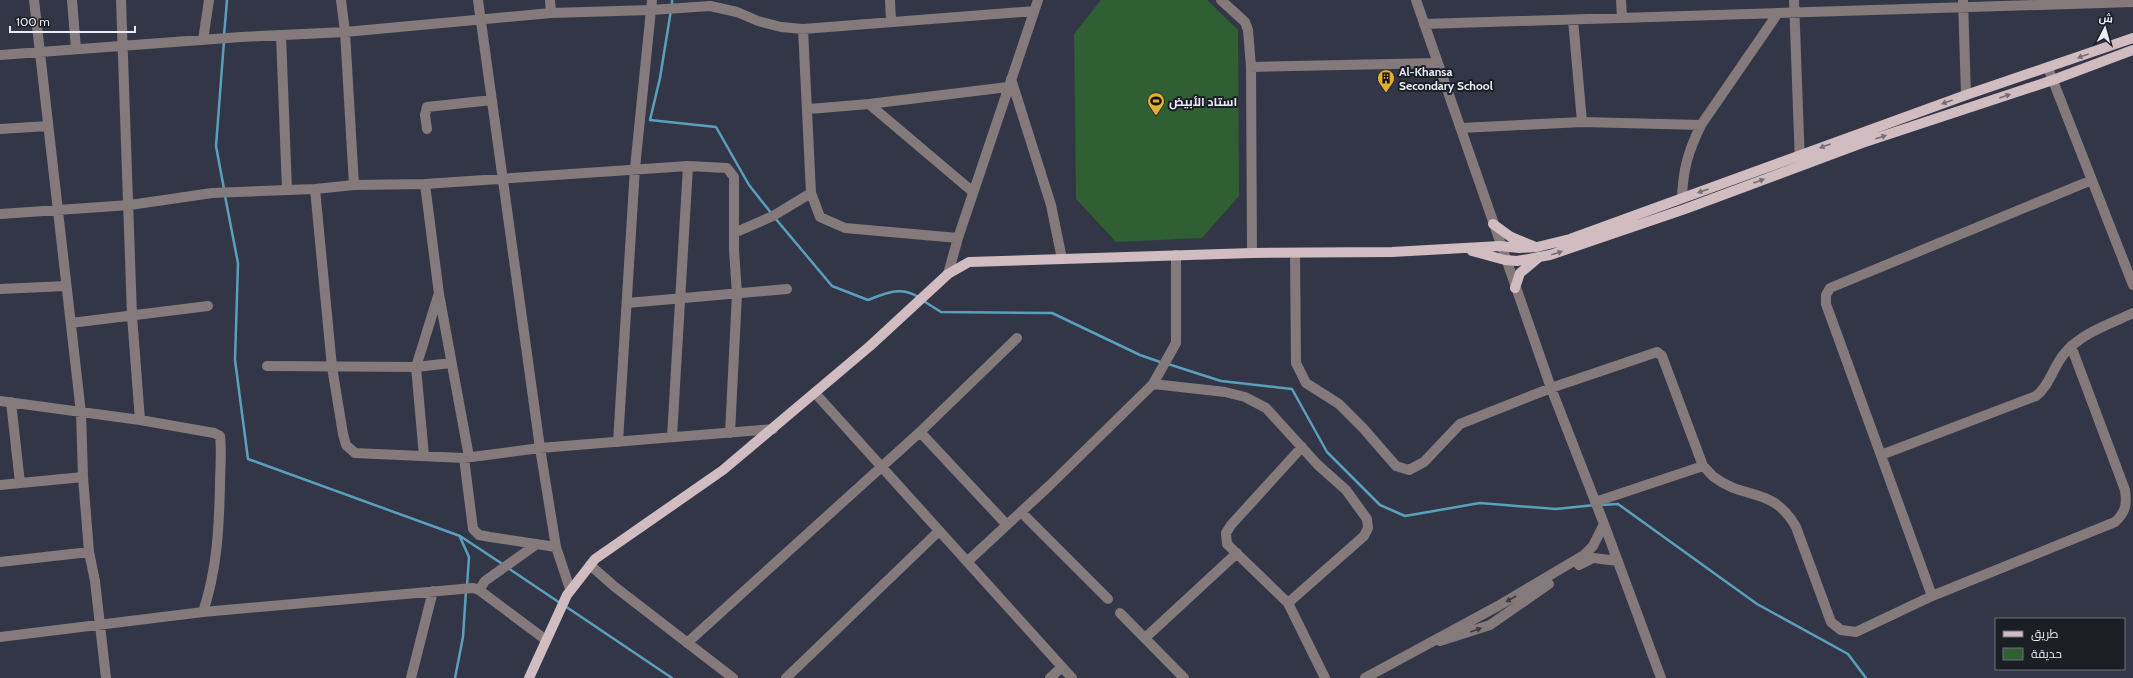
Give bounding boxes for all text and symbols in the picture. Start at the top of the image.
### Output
scale bar [10,8,135,34]
north arrow [2085,8,2125,48]
text: ش [2098,10,2114,26]
text: 100 m [16,14,50,29]
one-way arrow [2077,53,2089,59]
place label: Al-Khansa Secondary School [1399,64,1493,93]
building icon: Al-Khansa Secondary School [1376,68,1396,93]
sports icon: استاد الأبيض [1146,91,1166,116]
one-way arrow [1999,93,2011,99]
place label: استاد الأبيض [1169,94,1237,110]
one-way arrow [1940,99,1952,105]
one-way arrow [1875,133,1887,139]
one-way arrow [1818,144,1830,150]
one-way arrow [1753,177,1765,183]
one-way arrow [1696,189,1708,195]
one-way arrow [1552,250,1564,256]
one-way arrow [1505,595,1517,602]
legend [1995,618,2125,670]
text: طريق [2031,626,2059,641]
one-way arrow [1470,627,1482,633]
text: حديقة [2031,646,2062,661]

